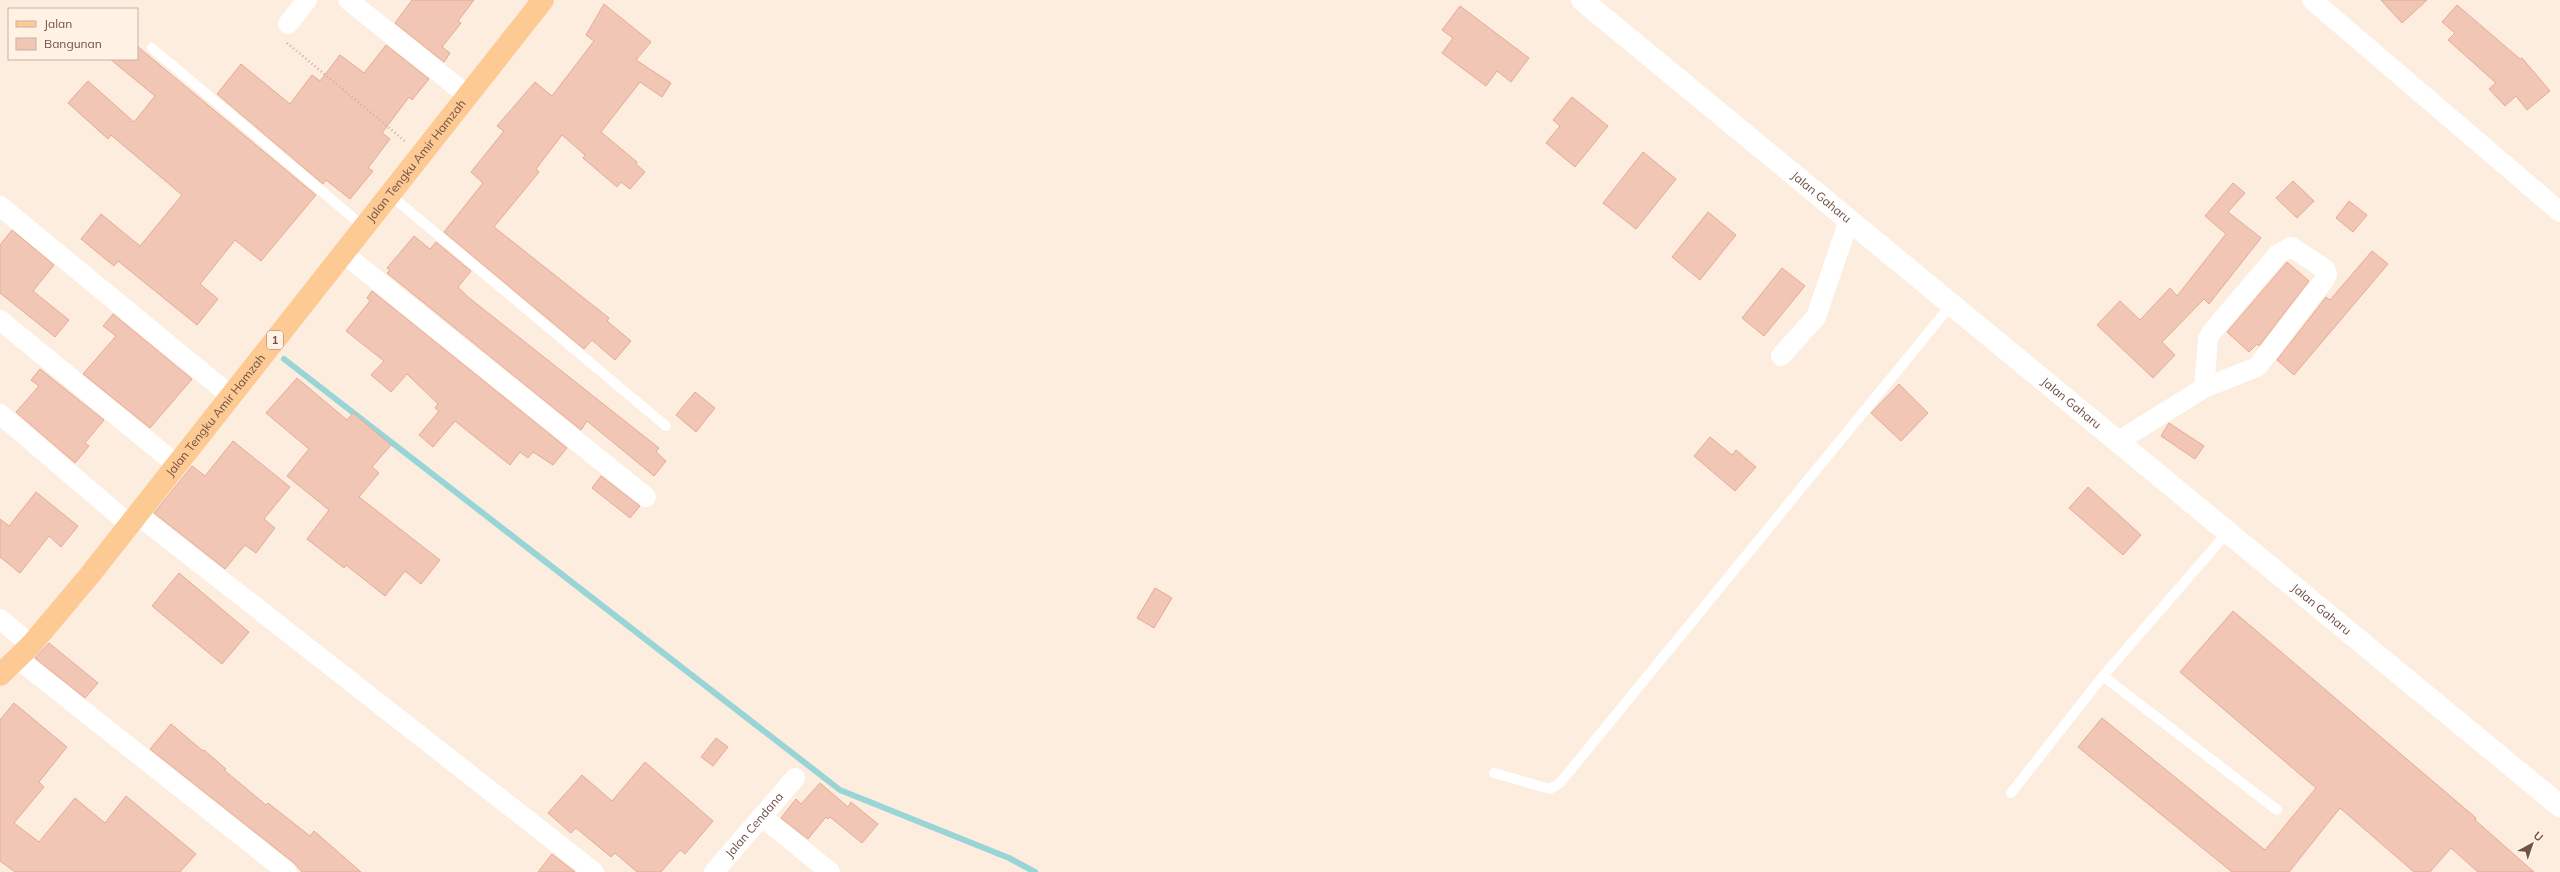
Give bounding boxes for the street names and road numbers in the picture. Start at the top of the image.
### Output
street label: Jalan Tengku Amir Hamzah [363,96,469,225]
street label: Jalan Gaharu [1789,168,1854,226]
road number: 1 [267,331,283,349]
street label: Jalan Tengku Amir Hamzah [162,351,268,479]
street label: Jalan Gaharu [2039,374,2104,432]
street label: Jalan Gaharu [2289,580,2355,638]
street label: Jalan Cendana [722,789,786,860]

